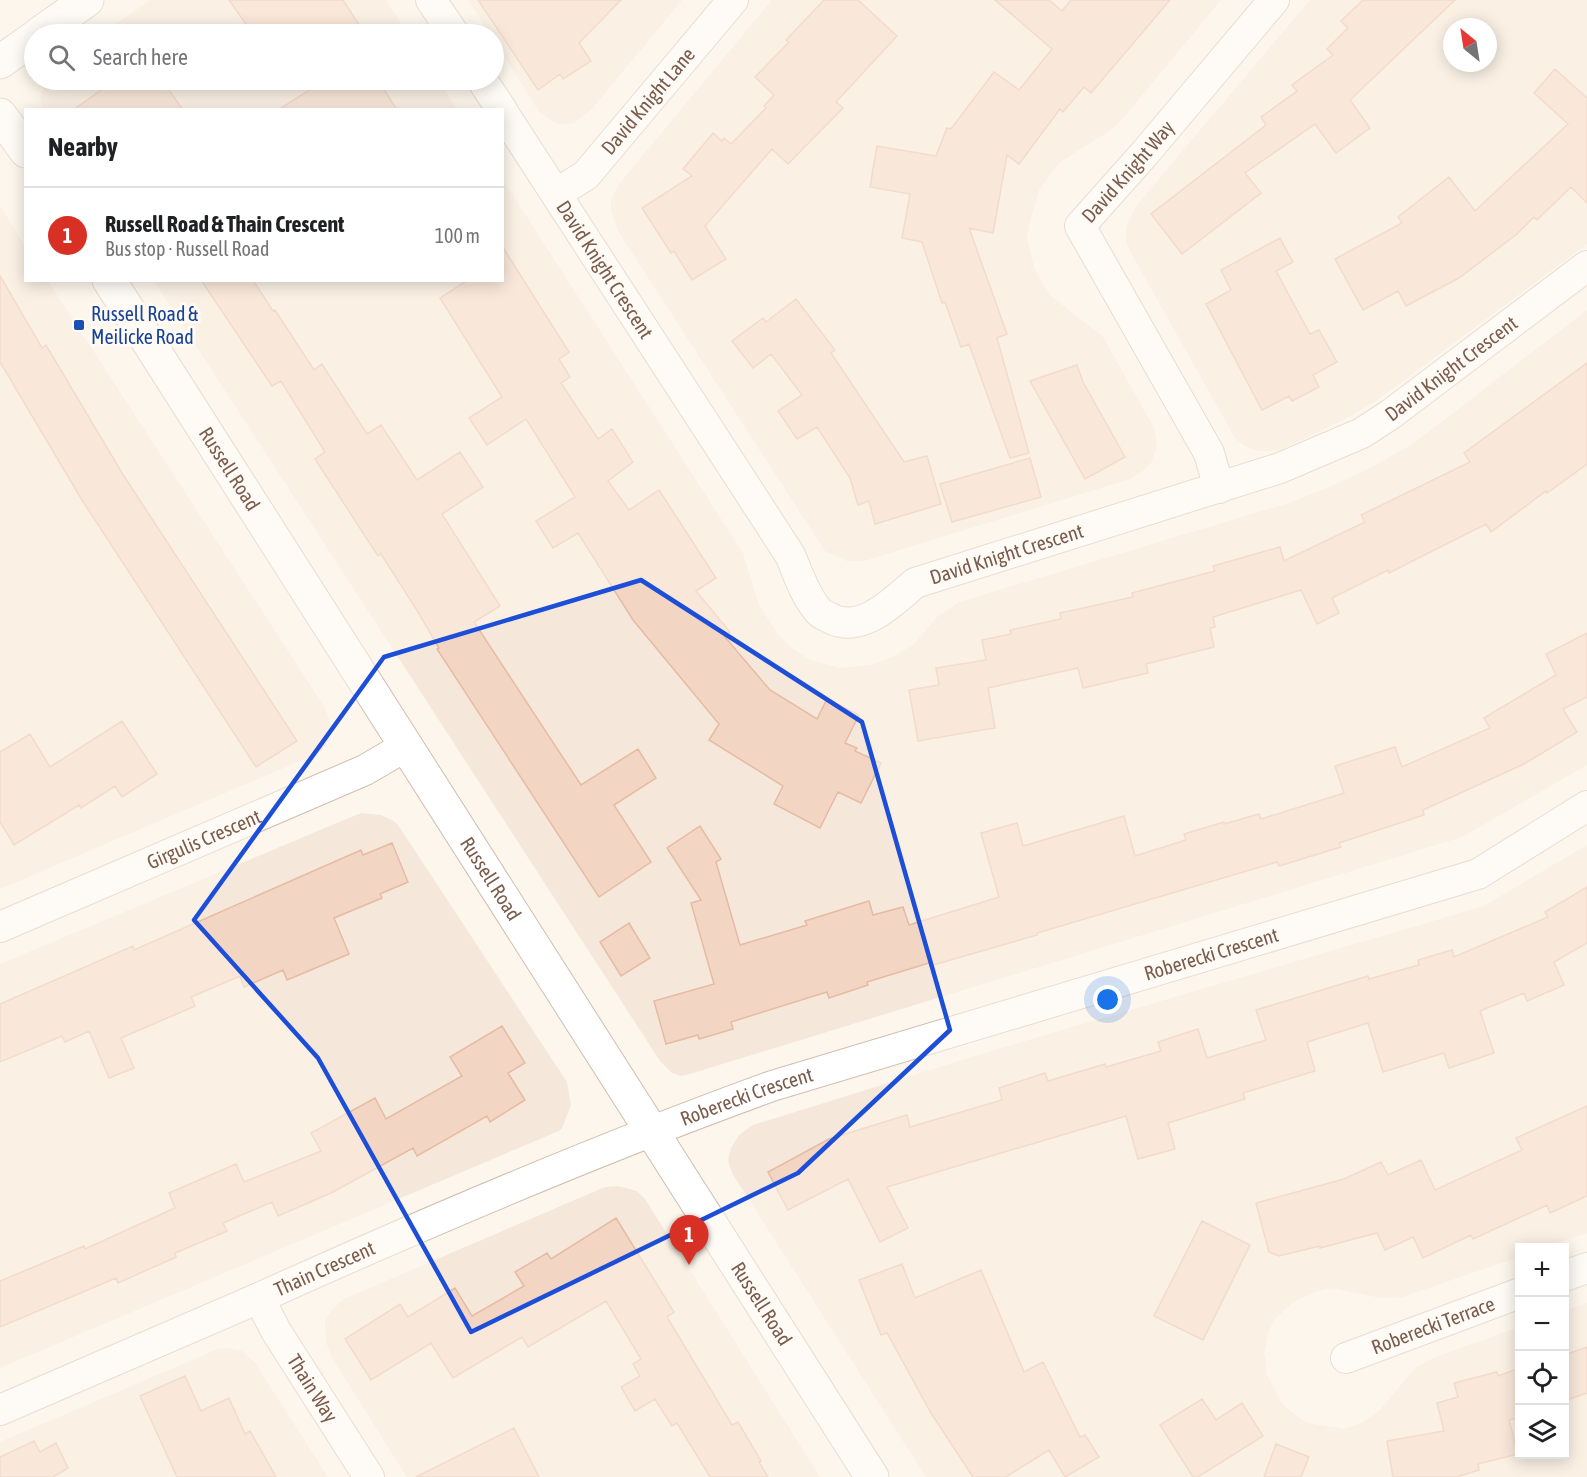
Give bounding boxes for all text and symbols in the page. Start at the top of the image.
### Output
north arrow [1443,18,1497,72]
search box [24,24,504,90]
icon: search [45,41,78,74]
street label: David Knight Lane [596,43,699,159]
text: Search here [93,44,188,70]
street label: David Knight Way [1077,116,1178,227]
text: Nearby [48,132,118,162]
street label: David Knight Crescent [552,196,658,343]
text: Russell Road & Thain Crescent [105,211,344,237]
text: 1 [63,224,72,247]
text: 100 m [435,224,480,247]
text: Bus stop · Russell Road [105,237,270,260]
place label: Russell Road & Meilicke Road [91,302,199,348]
street label: David Knight Crescent [1380,311,1522,425]
marker: Russell Road & Meilicke Road [72,318,86,332]
street label: Russell Road [195,423,265,515]
street label: David Knight Crescent [927,519,1086,589]
street label: Girgulis Crescent [143,804,264,873]
street label: Russell Road [456,832,526,924]
street label: Roberecki Crescent [1141,923,1281,985]
your location [1093,985,1122,1014]
street label: Roberecki Crescent [677,1062,816,1130]
pin: 1 [670,1216,708,1265]
street label: Thain Crescent [271,1236,378,1301]
map controls [1515,1243,1569,1459]
button: + [1515,1243,1569,1297]
street label: Russell Road [727,1257,797,1349]
street label: Roberecki Terrace [1368,1292,1498,1358]
button: − [1515,1297,1569,1351]
street label: Thain Way [283,1350,343,1426]
button: locate [1515,1351,1569,1405]
button: layers [1515,1405,1569,1459]

